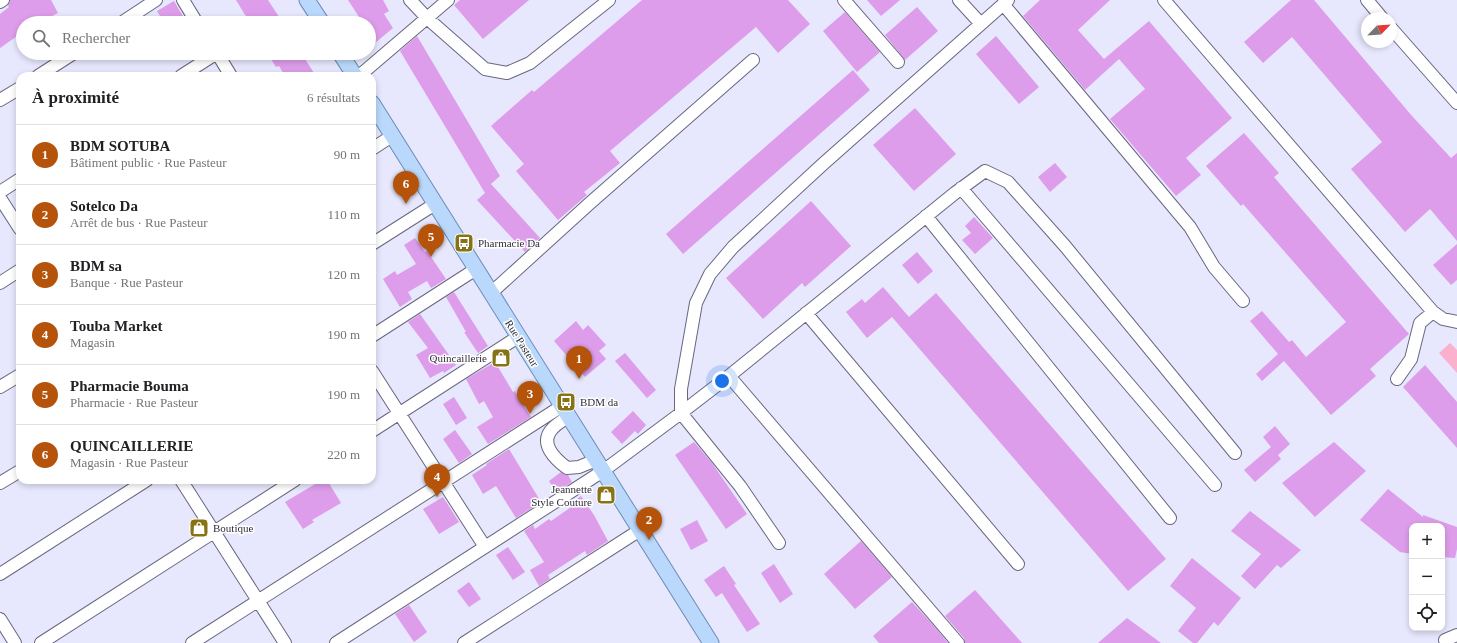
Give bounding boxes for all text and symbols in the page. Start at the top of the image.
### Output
north arrow [1361,12,1397,48]
search box [16,16,376,60]
icon: search [30,27,52,49]
text: Rechercher [62,30,130,46]
text: À proximité [32,88,119,107]
text: 6 résultats [307,90,360,105]
text: BDM SOTUBA [70,138,170,154]
text: 1 [42,147,48,162]
text: 90 m [334,147,360,162]
text: Bâtiment public · Rue Pasteur [70,155,227,170]
pin: 6 [393,171,419,204]
text: Sotelco Da [70,198,138,214]
text: 2 [42,207,48,222]
text: 110 m [328,207,360,222]
text: Arrêt de bus · Rue Pasteur [70,215,208,230]
pin: 5 [418,224,444,257]
bus stop icon: Pharmacie Da [453,232,475,254]
place label: Pharmacie Da [478,237,540,249]
text: BDM sa [70,258,122,274]
text: 3 [42,267,48,282]
text: 120 m [327,267,360,282]
text: Banque · Rue Pasteur [70,275,183,290]
street label: Rue Pasteur [503,317,541,369]
text: Touba Market [70,318,162,334]
text: 4 [42,327,48,342]
text: 190 m [327,327,360,342]
text: Magasin [70,335,115,350]
pin: 1 [566,346,592,379]
shop icon: Quincaillerie [490,347,512,369]
place label: Quincaillerie [430,352,487,364]
your location [712,371,732,391]
text: Pharmacie Bouma [70,378,189,394]
pin: 3 [517,381,543,414]
text: 5 [42,387,48,402]
text: 190 m [327,387,360,402]
bus stop icon: BDM da [555,391,577,413]
text: Pharmacie · Rue Pasteur [70,395,198,410]
place label: BDM da [580,396,618,408]
text: QUINCAILLERIE [70,438,193,454]
text: 6 [42,447,48,462]
text: 220 m [327,447,360,462]
text: Magasin · Rue Pasteur [70,455,188,470]
pin: 4 [424,464,450,497]
place label: Jeannette Style Couture [531,483,592,508]
shop icon: Jeannette Style Couture [595,484,617,506]
pin: 2 [636,507,662,540]
shop icon: Boutique [188,517,210,539]
place label: Boutique [213,522,253,534]
map controls [1409,523,1445,631]
button: + [1409,523,1445,559]
button: − [1409,559,1445,595]
button: locate [1409,595,1445,631]

